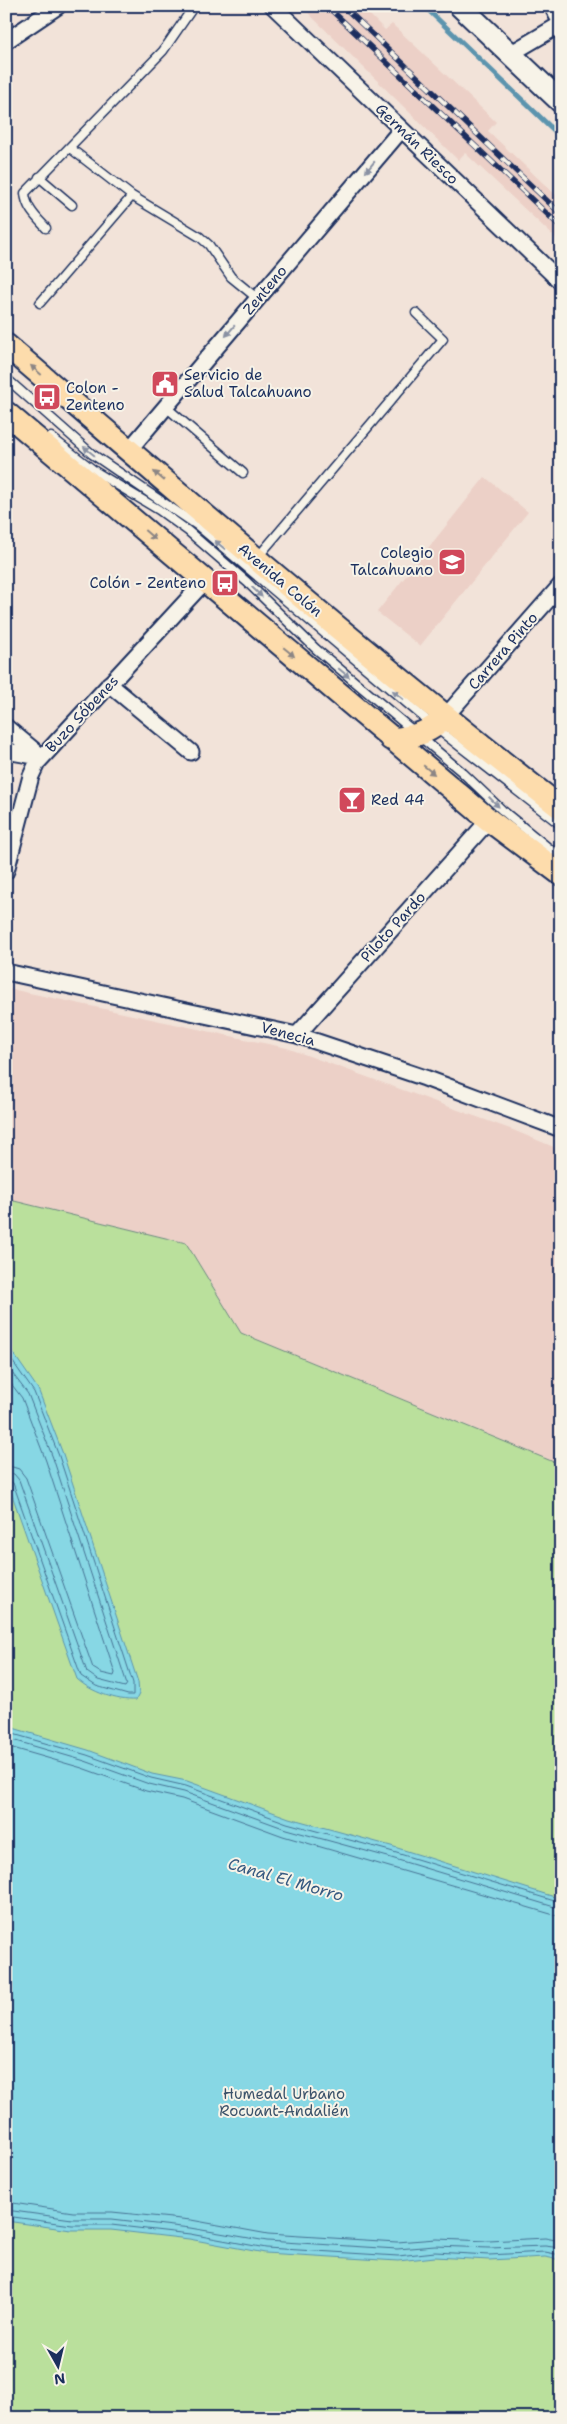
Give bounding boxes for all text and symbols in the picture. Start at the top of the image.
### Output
street label: Germán Riesco [371,99,463,189]
one-way arrow [364,160,375,173]
street label: Zenteno [238,261,292,319]
one-way arrow [225,324,236,337]
one-way arrow [30,364,42,376]
place label: Servicio de Salud Talcahuano [184,365,312,402]
public building icon: Servicio de Salud Talcahuano [150,369,180,399]
place label: Colon - Zenteno [66,378,125,415]
bus stop icon: Colon - Zenteno [32,382,62,412]
one-way arrow [83,445,96,456]
one-way arrow [153,470,165,482]
one-way arrow [143,530,156,541]
one-way arrow [214,539,227,550]
street label: Avenida Colón [234,539,326,621]
place label: Colegio Talcahuano [350,543,433,580]
school or university icon: Colegio Talcahuano [437,547,467,577]
bus stop icon: Colón - Zenteno [210,568,240,598]
place label: Colón - Zenteno [90,573,206,593]
one-way arrow [250,585,262,597]
street label: Carrera Pinto [464,608,542,694]
one-way arrow [282,647,295,658]
one-way arrow [338,667,351,678]
street label: Buzo Sóbenes [41,671,123,757]
one-way arrow [392,689,404,701]
one-way arrow [422,764,435,775]
bar icon: Red 44 [337,785,367,815]
place label: Red 44 [371,790,425,810]
one-way arrow [487,796,499,808]
street label: Piloto Pardo [356,888,430,966]
street label: Venecia [259,1017,318,1051]
water label: Canal El Morro [226,1853,346,1906]
park label: Humedal Urbano Rocuant-Andalién [219,2084,349,2121]
north arrow [32,2342,82,2392]
text: N [53,2369,67,2389]

